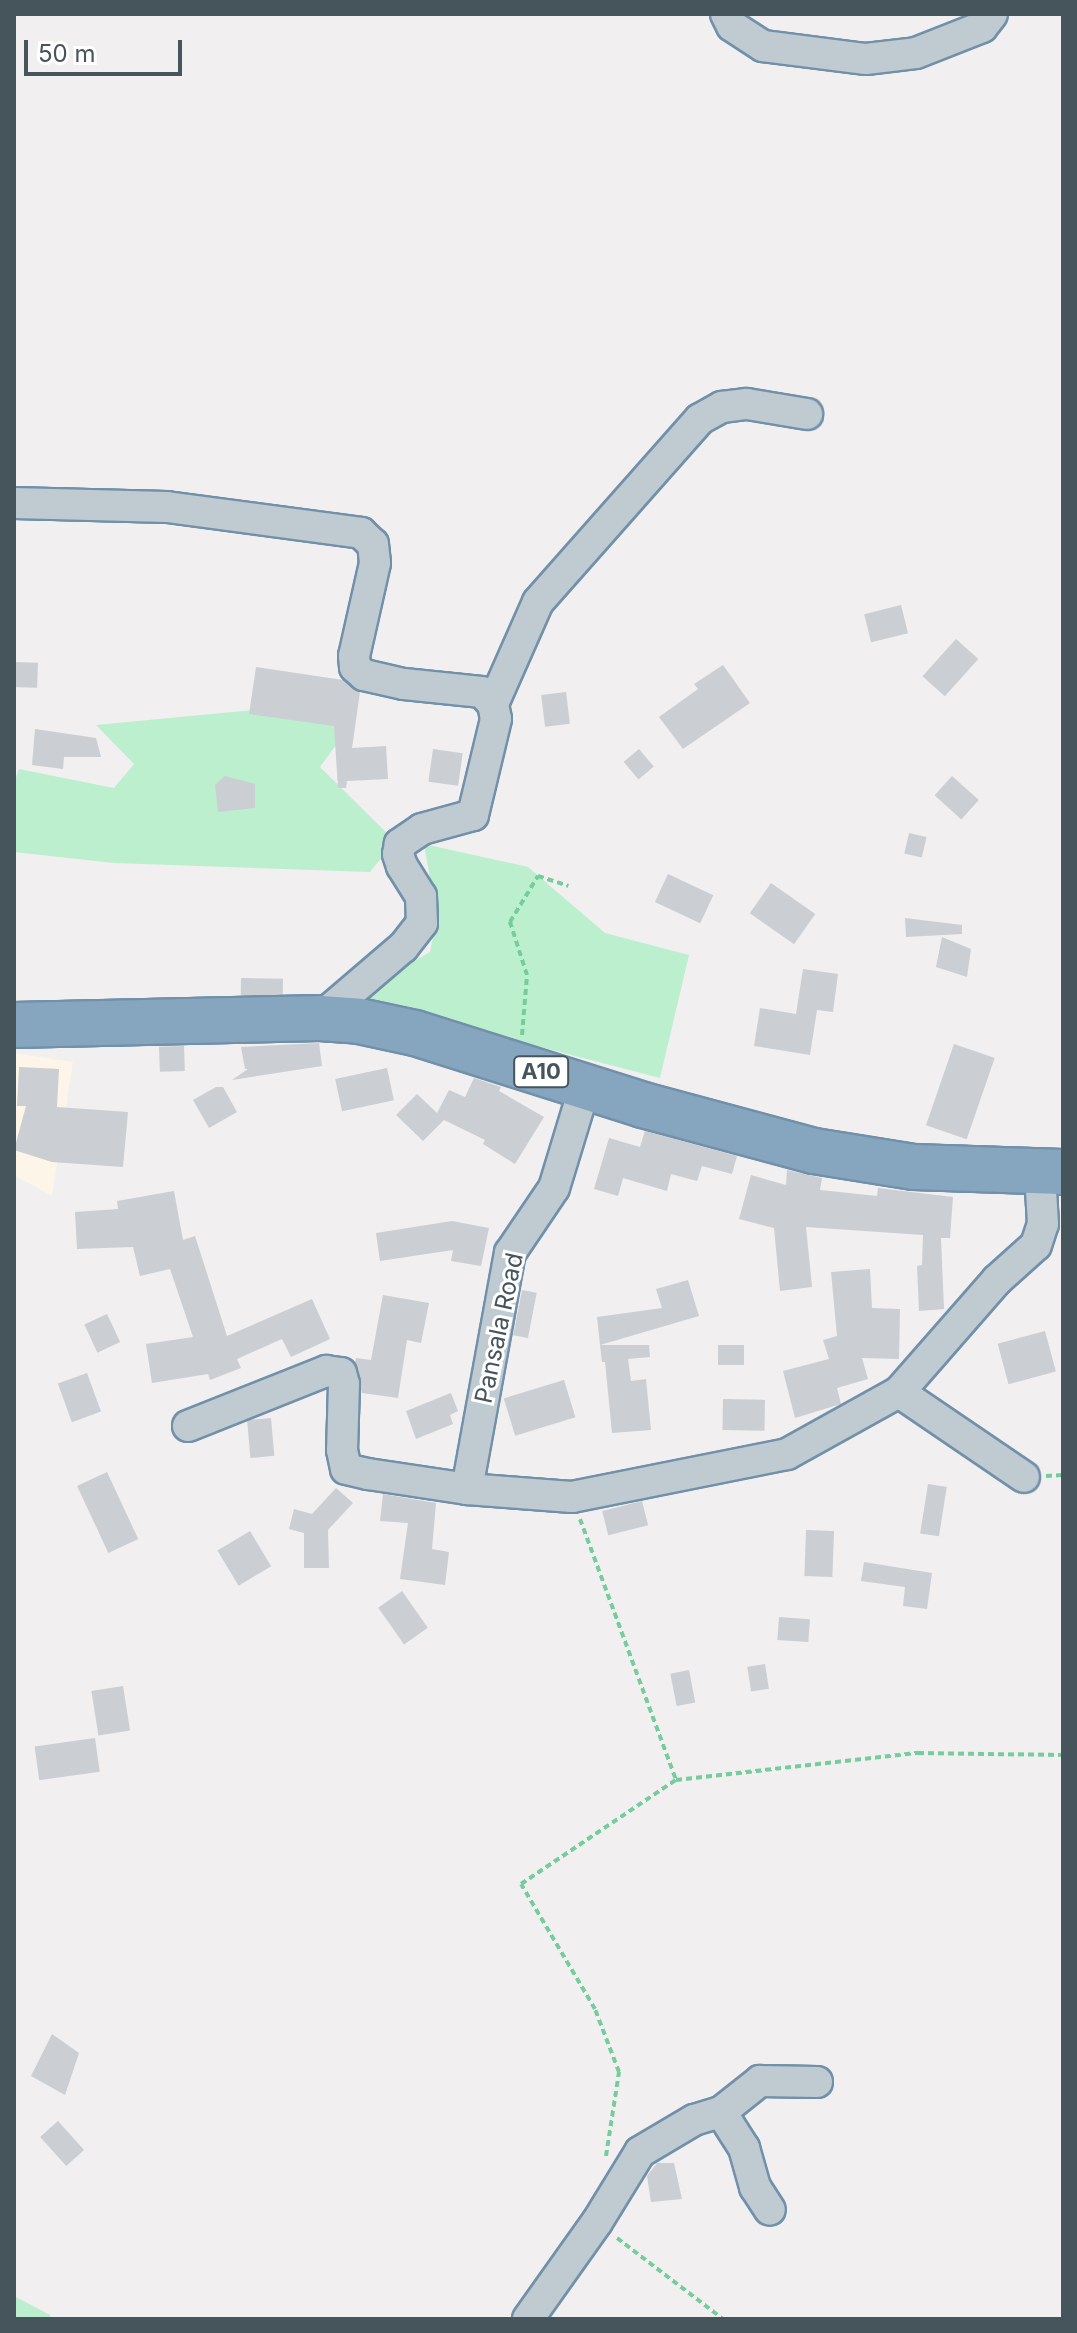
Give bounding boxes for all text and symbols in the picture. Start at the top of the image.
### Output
scale bar [28,24,186,74]
text: 50 m [38,39,96,68]
road number: A10 [513,1054,569,1090]
street label: Pansala Road [469,1250,529,1406]

